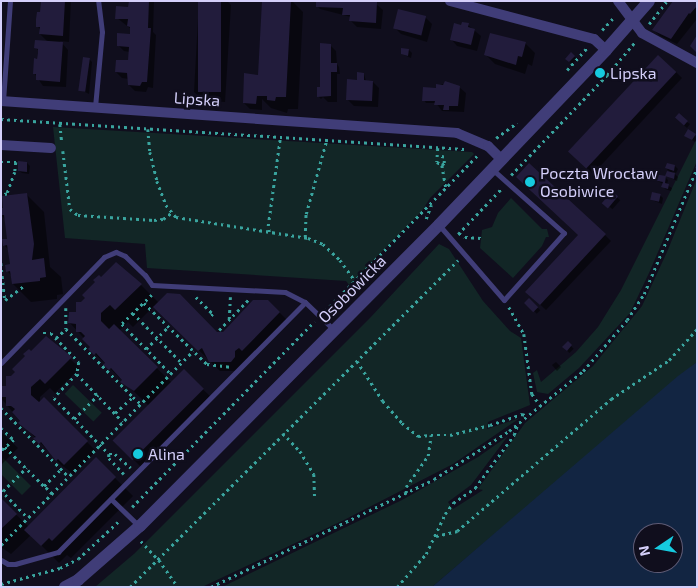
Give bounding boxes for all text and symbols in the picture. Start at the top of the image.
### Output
place label: Lipska [610,63,657,83]
marker: Lipska [594,67,606,79]
street label: Lipska [173,88,221,110]
place label: Poczta Wrocław Osobiwice [540,163,658,201]
marker: Poczta Wrocław Osobiwice [524,176,536,188]
street label: Osobowicka [314,251,390,327]
place label: Alina [148,444,185,464]
marker: Alina [132,448,144,460]
north arrow [633,523,683,573]
text: N [634,544,653,558]

